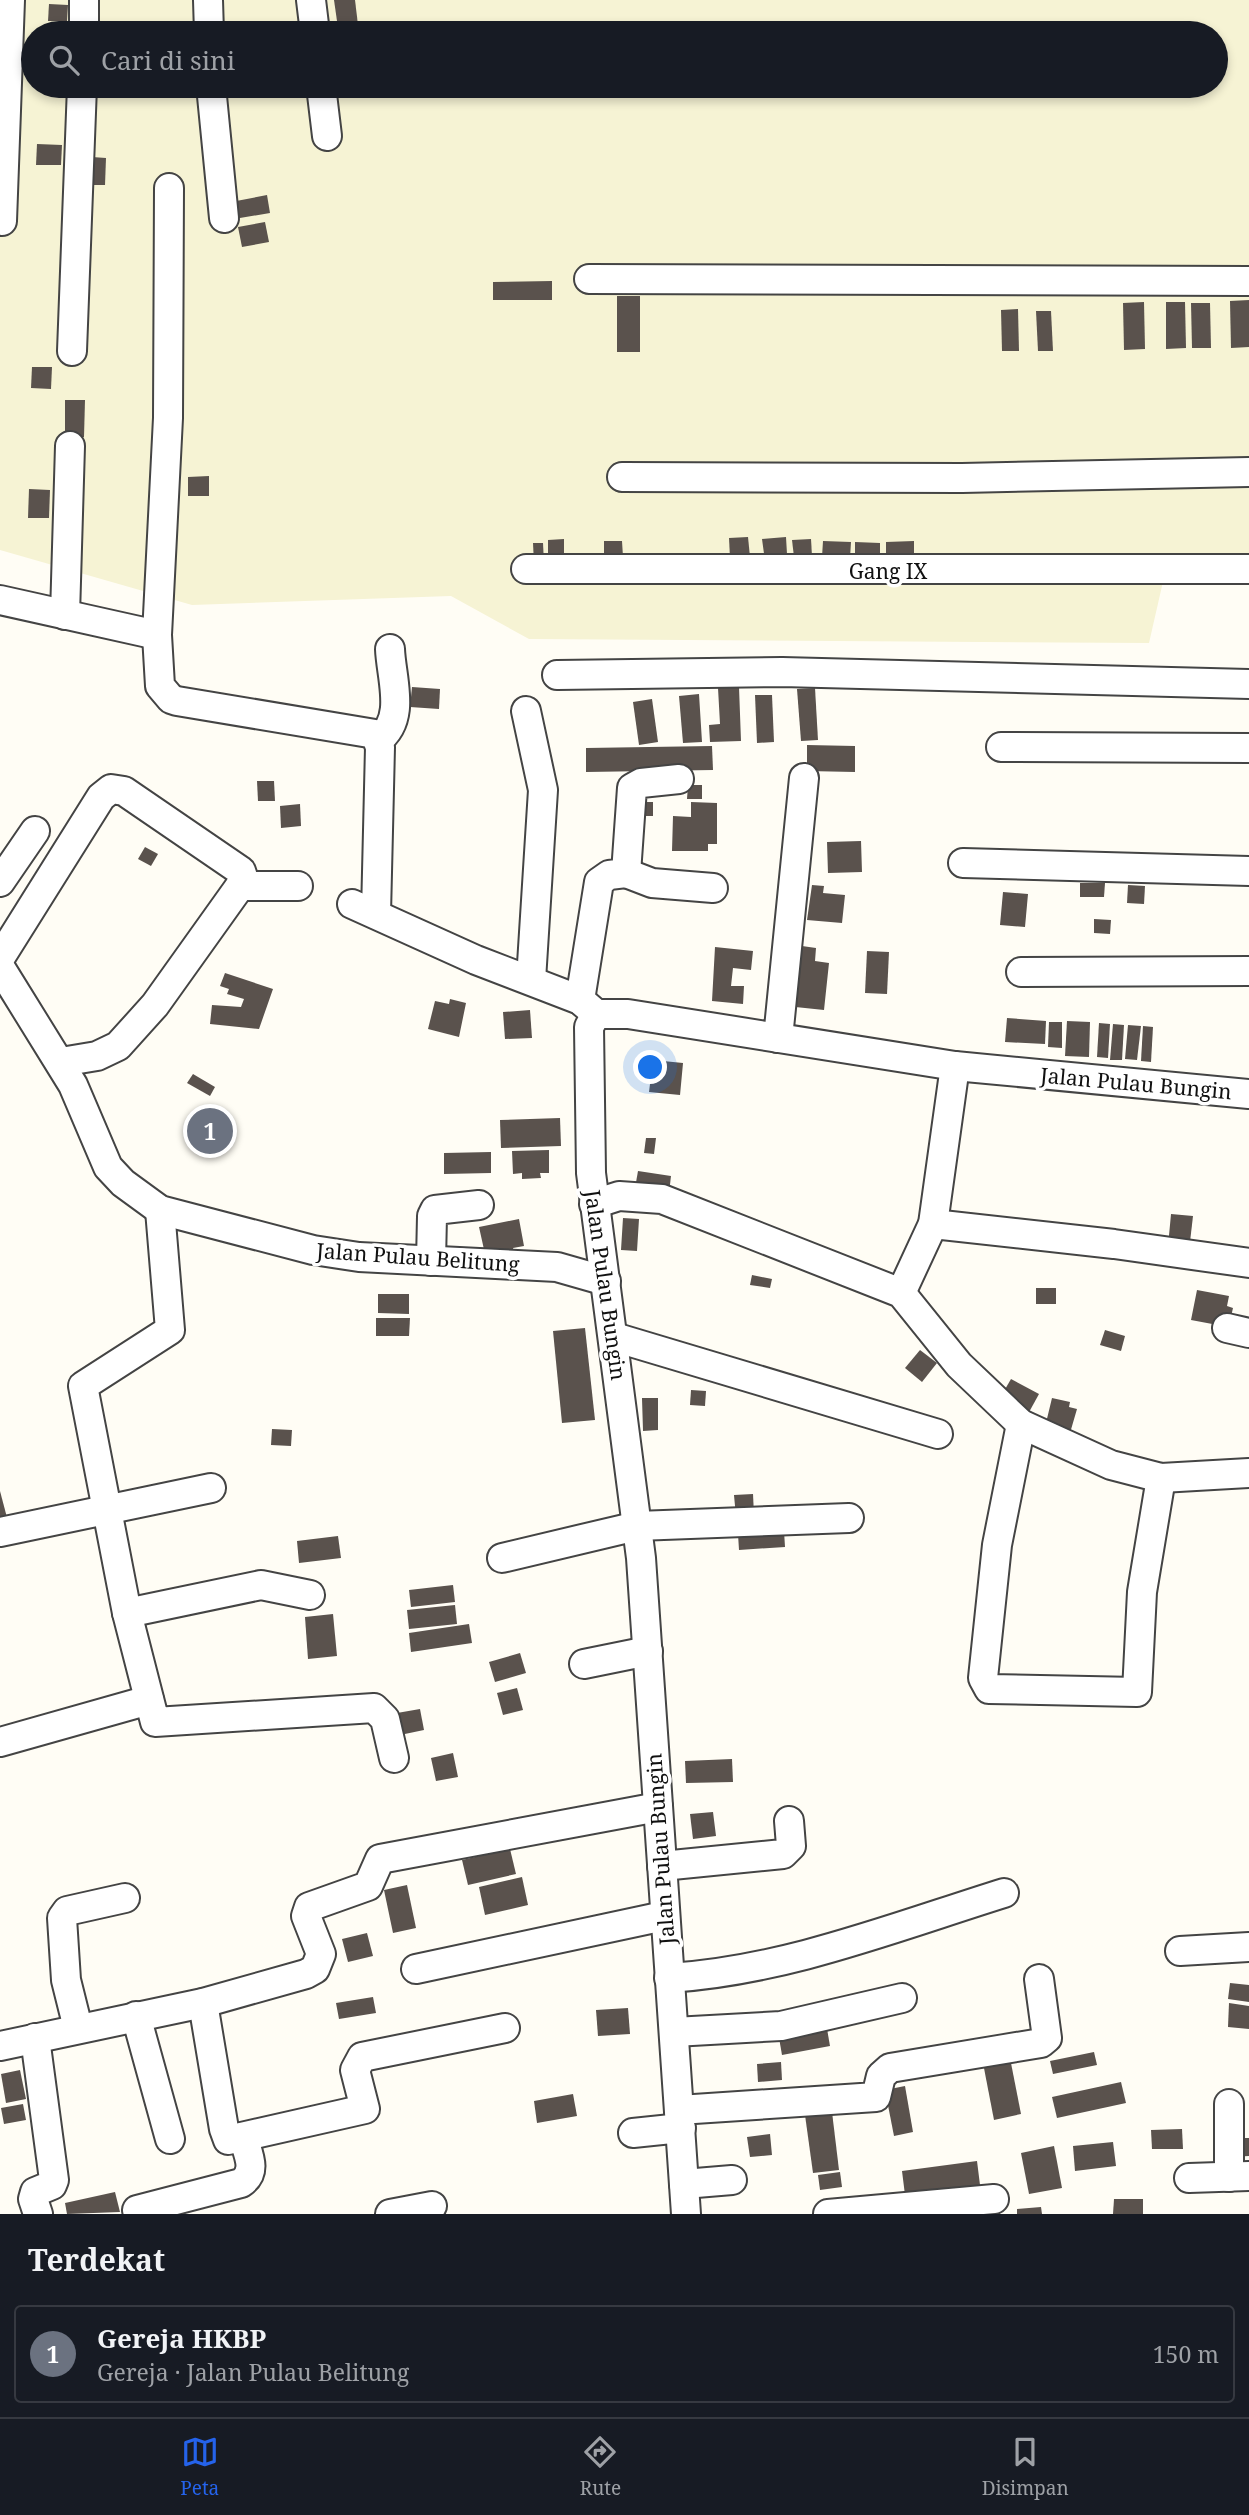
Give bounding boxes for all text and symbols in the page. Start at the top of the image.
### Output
search box [21,21,1228,98]
icon: search [45,41,83,79]
text: Cari di sini [101,42,235,78]
street label: Gang IX [849,557,927,585]
your location [633,1050,667,1084]
street label: Jalan Pulau Bungin [1038,1061,1233,1105]
pin: 1 [187,1105,233,1157]
street label: Jalan Pulau Bungin [579,1187,633,1382]
street label: Jalan Pulau Belitung [314,1236,521,1278]
street label: Jalan Pulau Bungin [639,1752,681,1947]
text: Terdekat [28,2239,165,2280]
text: Gereja HKBP [97,2320,266,2356]
text: 1 [47,2338,60,2370]
text: 150 m [1153,2338,1219,2370]
text: Gereja · Jalan Pulau Belitung [97,2356,409,2388]
tab: Peta [180,2433,219,2501]
tab: Rute [580,2433,621,2501]
tab: Disimpan [982,2433,1069,2501]

